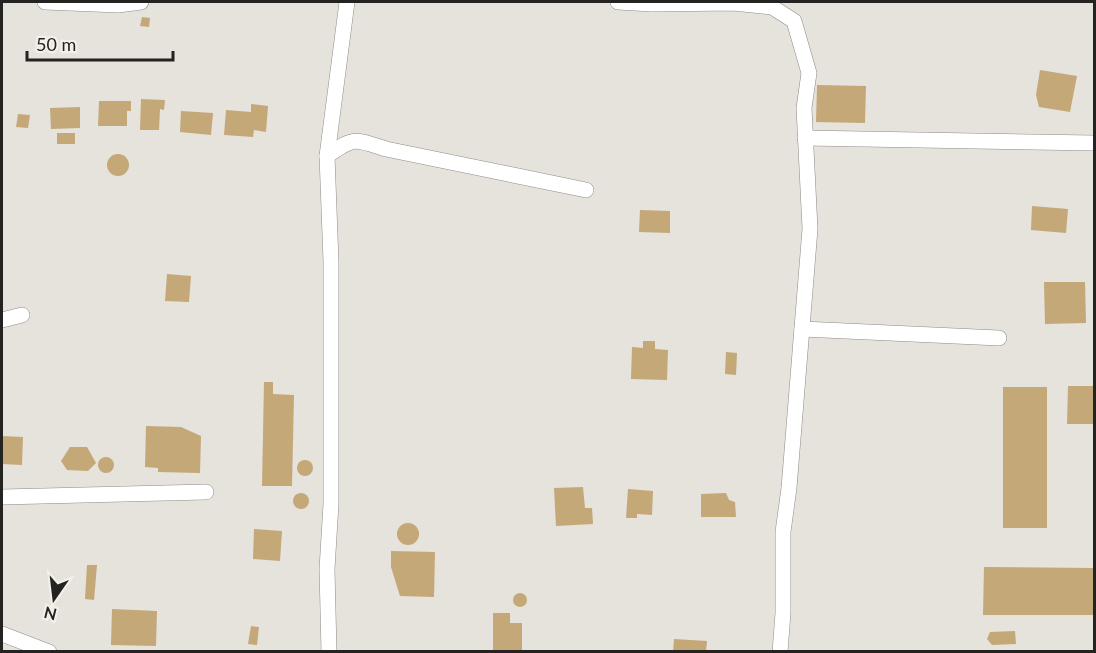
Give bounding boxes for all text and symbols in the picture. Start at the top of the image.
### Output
scale bar [27,24,172,62]
text: 50 m [36,33,76,55]
north arrow [24,569,84,629]
text: N [42,603,59,625]

